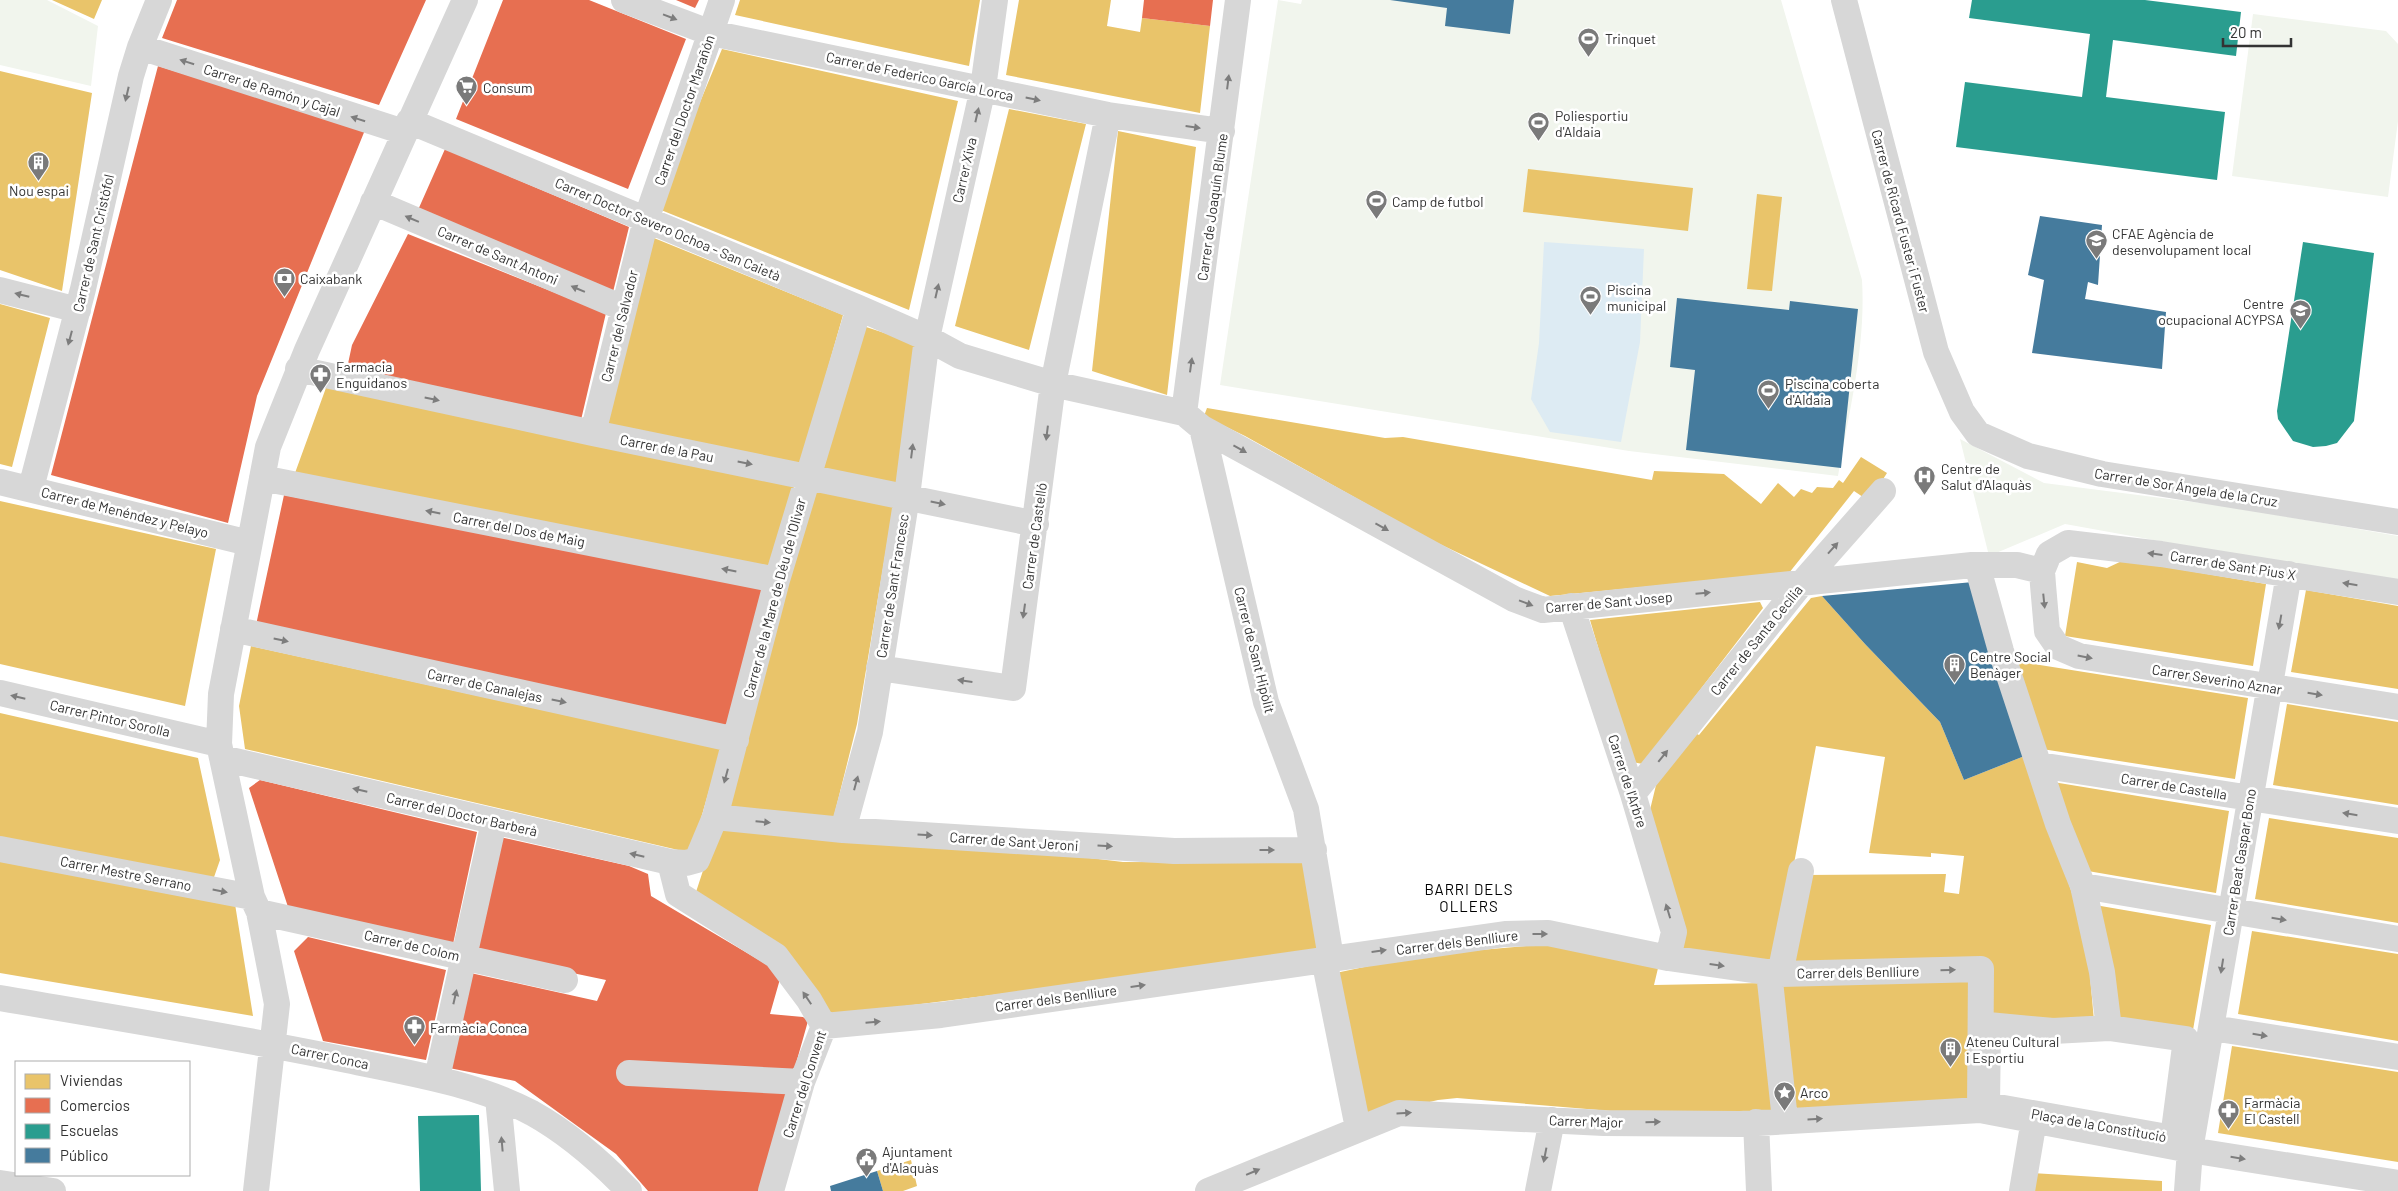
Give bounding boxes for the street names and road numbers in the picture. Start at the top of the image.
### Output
street label: Carrer del Doctor Marañón [650,32,718,188]
street label: Carrer de Federico García Lorca [825,48,1015,104]
street label: Carrer de Ramón y Cajal [202,60,342,120]
street label: Carrer de Ricard Fuster i Fuster [1868,128,1934,314]
street label: Carrer de Joaquín Blume [1193,132,1231,282]
street label: Carrer Xiva [948,136,980,204]
street label: Carrer de Sant Cristòfol [69,172,117,314]
street label: Carrer Doctor Severo Ochoa - San Caietà [553,174,783,284]
street label: Carrer de Sant Antoni [435,222,561,288]
street label: Carrer del Salvador [597,268,641,384]
street label: Carrer de la Pau [619,431,715,465]
street label: Carrer de Sor Ángela de la Cruz [2093,464,2279,510]
street label: Carrer de Castelló [1018,482,1050,590]
street label: Carrer de Menéndez y Pelayo [40,483,210,541]
street label: Carrer de la Mare de Déu de l'Olivar [739,496,809,700]
street label: Carrer del Dos de Maig [452,508,586,550]
street label: Carrer de Sant Francesc [872,513,912,659]
street label: Carrer de Sant Pius X [2169,547,2297,583]
street label: Carrer de Santa Cecília [1706,581,1806,699]
street label: Carrer de Sant Hipòlit [1231,585,1279,715]
street label: Carrer de Sant Josep [1545,588,1673,616]
street label: Carrer Severino Aznar [2151,660,2283,698]
street label: Carrer de Canalejas [426,665,544,706]
street label: Carrer Pintor Sorolla [48,696,172,740]
street label: Carrer de l'Arbre [1605,732,1651,830]
street label: Carrer de Castella [2120,769,2228,803]
street label: Carrer Beat Gaspar Bono [2219,787,2259,937]
street label: Carrer del Doctor Barberà [385,788,539,840]
street label: Carrer de Sant Jeroni [949,828,1079,854]
street label: Carrer Mestre Serrano [59,852,193,894]
street label: Carrer de Colom [363,926,461,964]
street label: Carrer dels Benlliure [1395,926,1519,958]
street label: Carrer dels Benlliure [1797,962,1919,982]
street label: Carrer dels Benlliure [994,981,1118,1015]
street label: Carrer del Convent [779,1028,829,1140]
street label: Carrer Conca [290,1039,370,1073]
street label: Plaça de la Constitució [2030,1105,2168,1145]
street label: Carrer Major [1549,1111,1623,1131]

